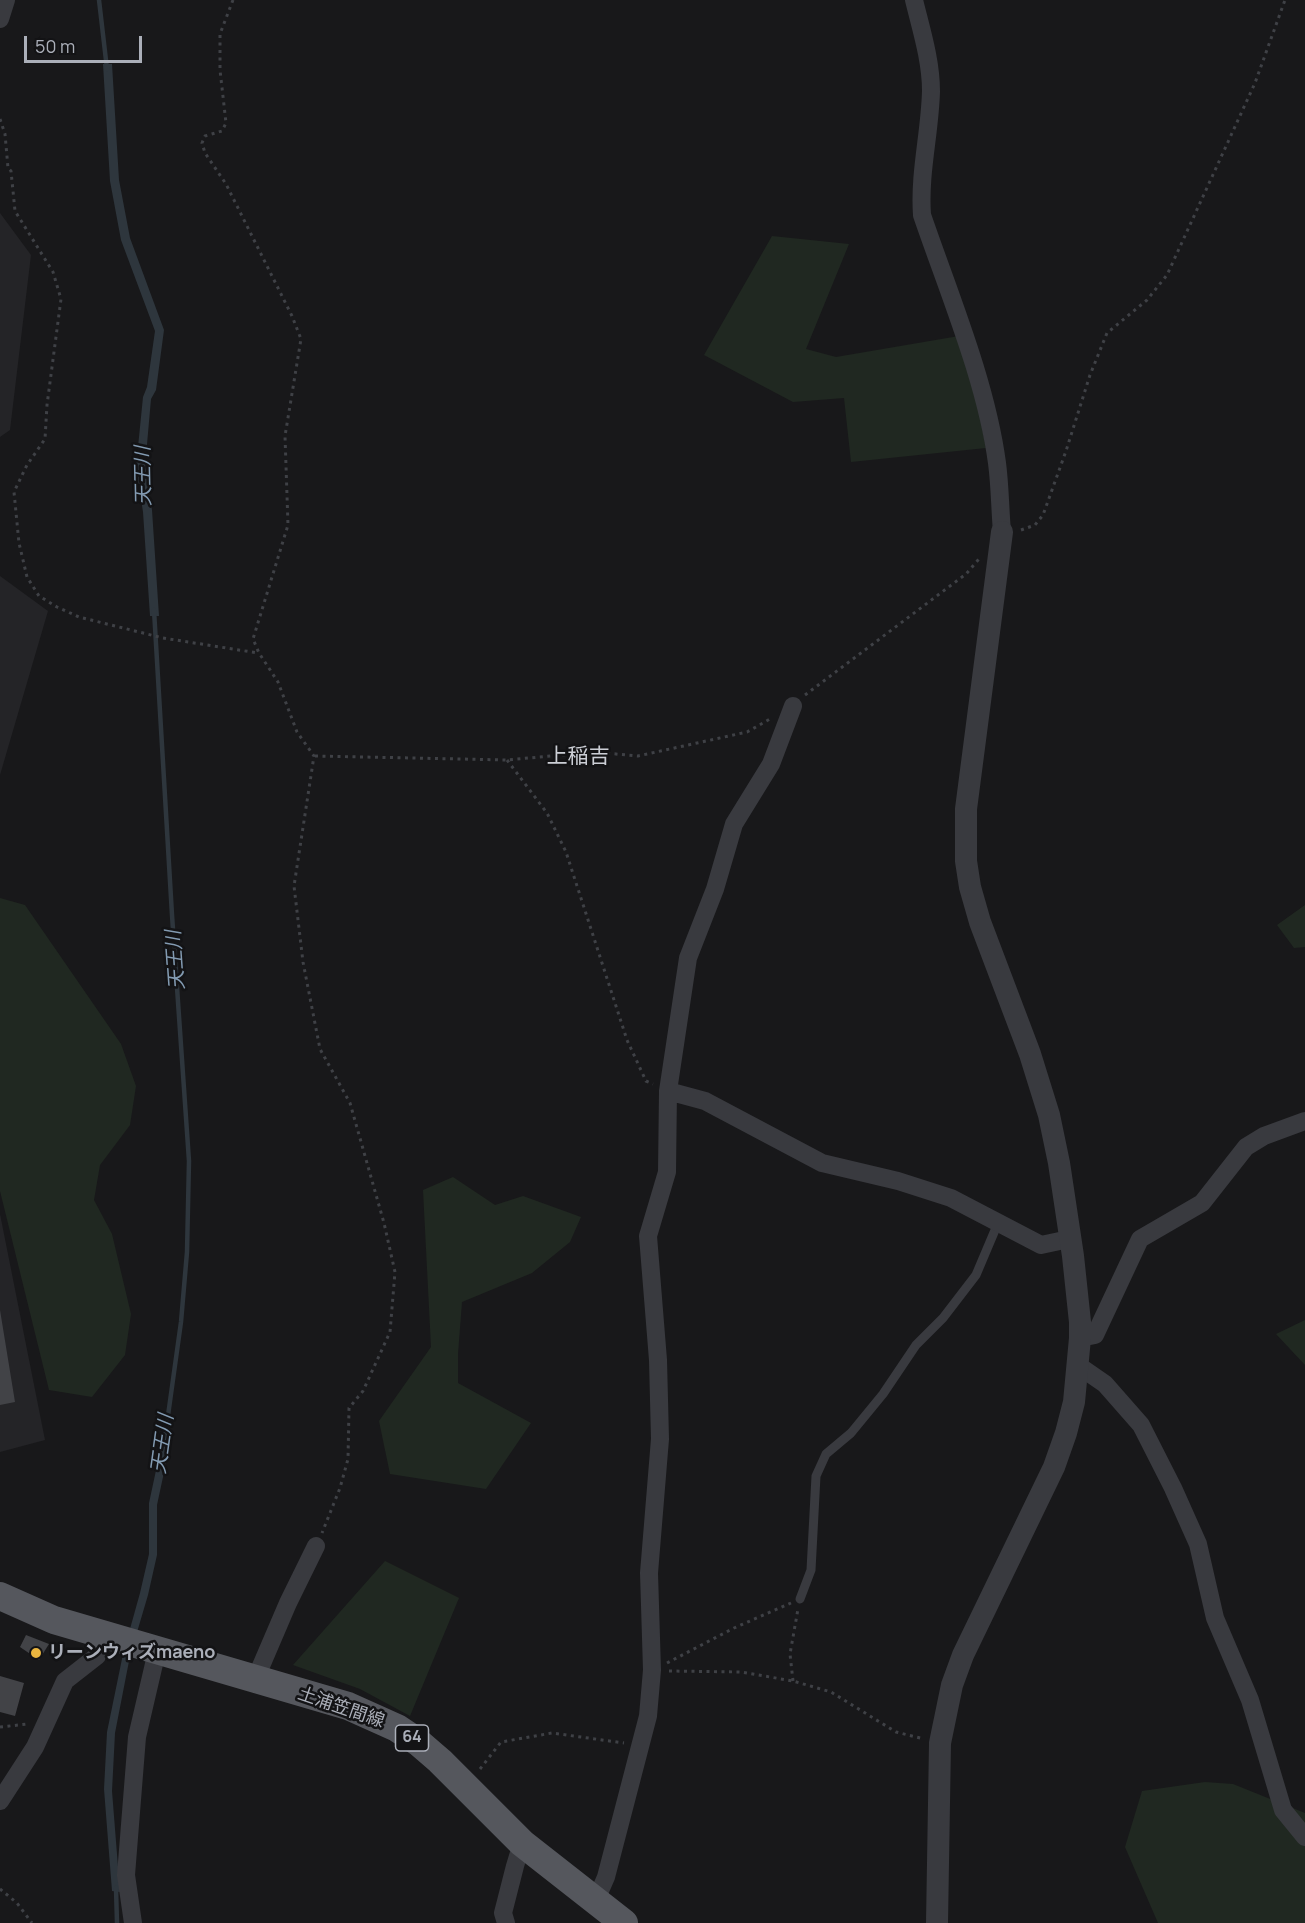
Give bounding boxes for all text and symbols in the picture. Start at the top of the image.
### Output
scale bar [27,24,146,62]
text: 50 m [35,34,75,58]
water label: 天王川 [131,446,157,506]
district label: 上稲吉 [547,744,609,770]
water label: 天王川 [162,929,190,991]
water label: 天王川 [147,1413,179,1475]
place label: リーンウィズmaeno [48,1642,215,1664]
marker: リーンウィズmaeno [29,1646,43,1660]
street label: 土浦笠間線 [295,1683,387,1733]
road number: 64 [396,1725,428,1751]

